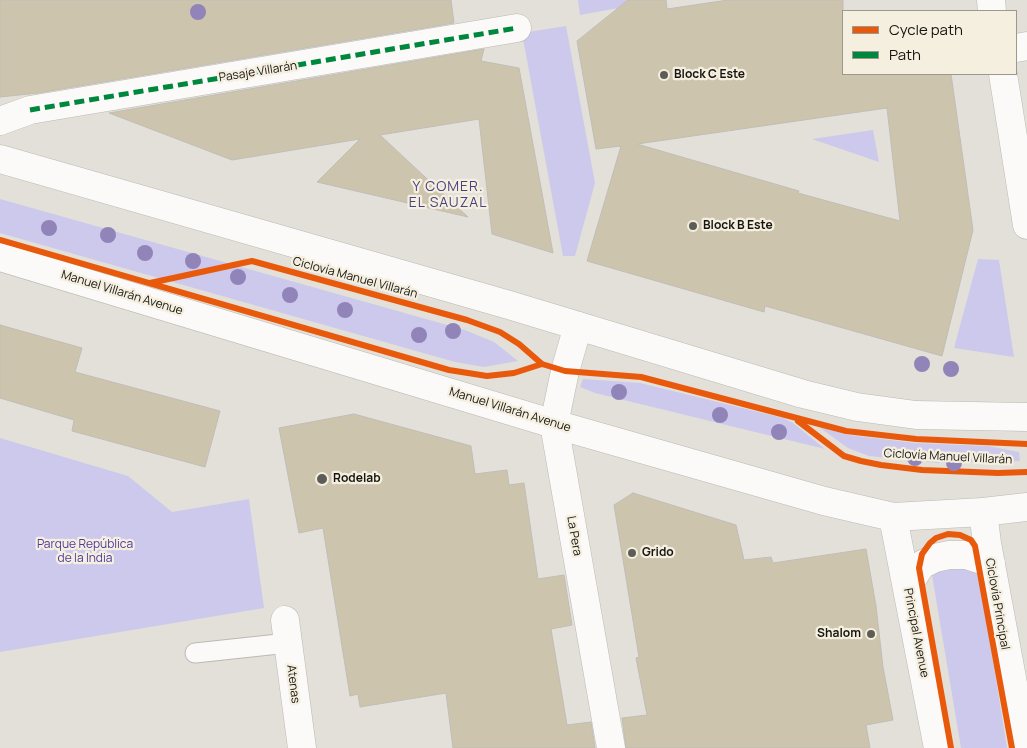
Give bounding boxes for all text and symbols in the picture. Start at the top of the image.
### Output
legend [842,10,1017,75]
text: Cycle path [889,19,963,40]
text: Path [889,44,921,65]
street label: Pasaje Villarán [218,59,298,85]
place label: Block C Este [674,68,745,82]
marker: Block C Este [658,69,670,81]
district label: Y COMER. EL SAUZAL [408,179,488,212]
place label: Block B Este [703,219,773,233]
marker: Block B Este [687,220,699,232]
street label: Ciclovía Manuel Villarán [291,254,419,302]
street label: Manuel Villarán Avenue [59,268,185,318]
street label: Manuel Villarán Avenue [447,385,573,435]
street label: Ciclovía Manuel Villarán [883,446,1013,468]
marker: Rodelab [315,472,329,486]
place label: Rodelab [333,472,381,486]
street label: La Pera [563,515,585,557]
park label: Parque República de la India [37,538,133,566]
place label: Grido [642,546,674,560]
marker: Grido [626,547,638,559]
street label: Ciclovía Principal [982,557,1012,651]
street label: Principal Avenue [900,587,932,679]
place label: Shalom [817,627,861,641]
marker: Shalom [865,628,877,640]
street label: Atenas [283,664,303,704]

